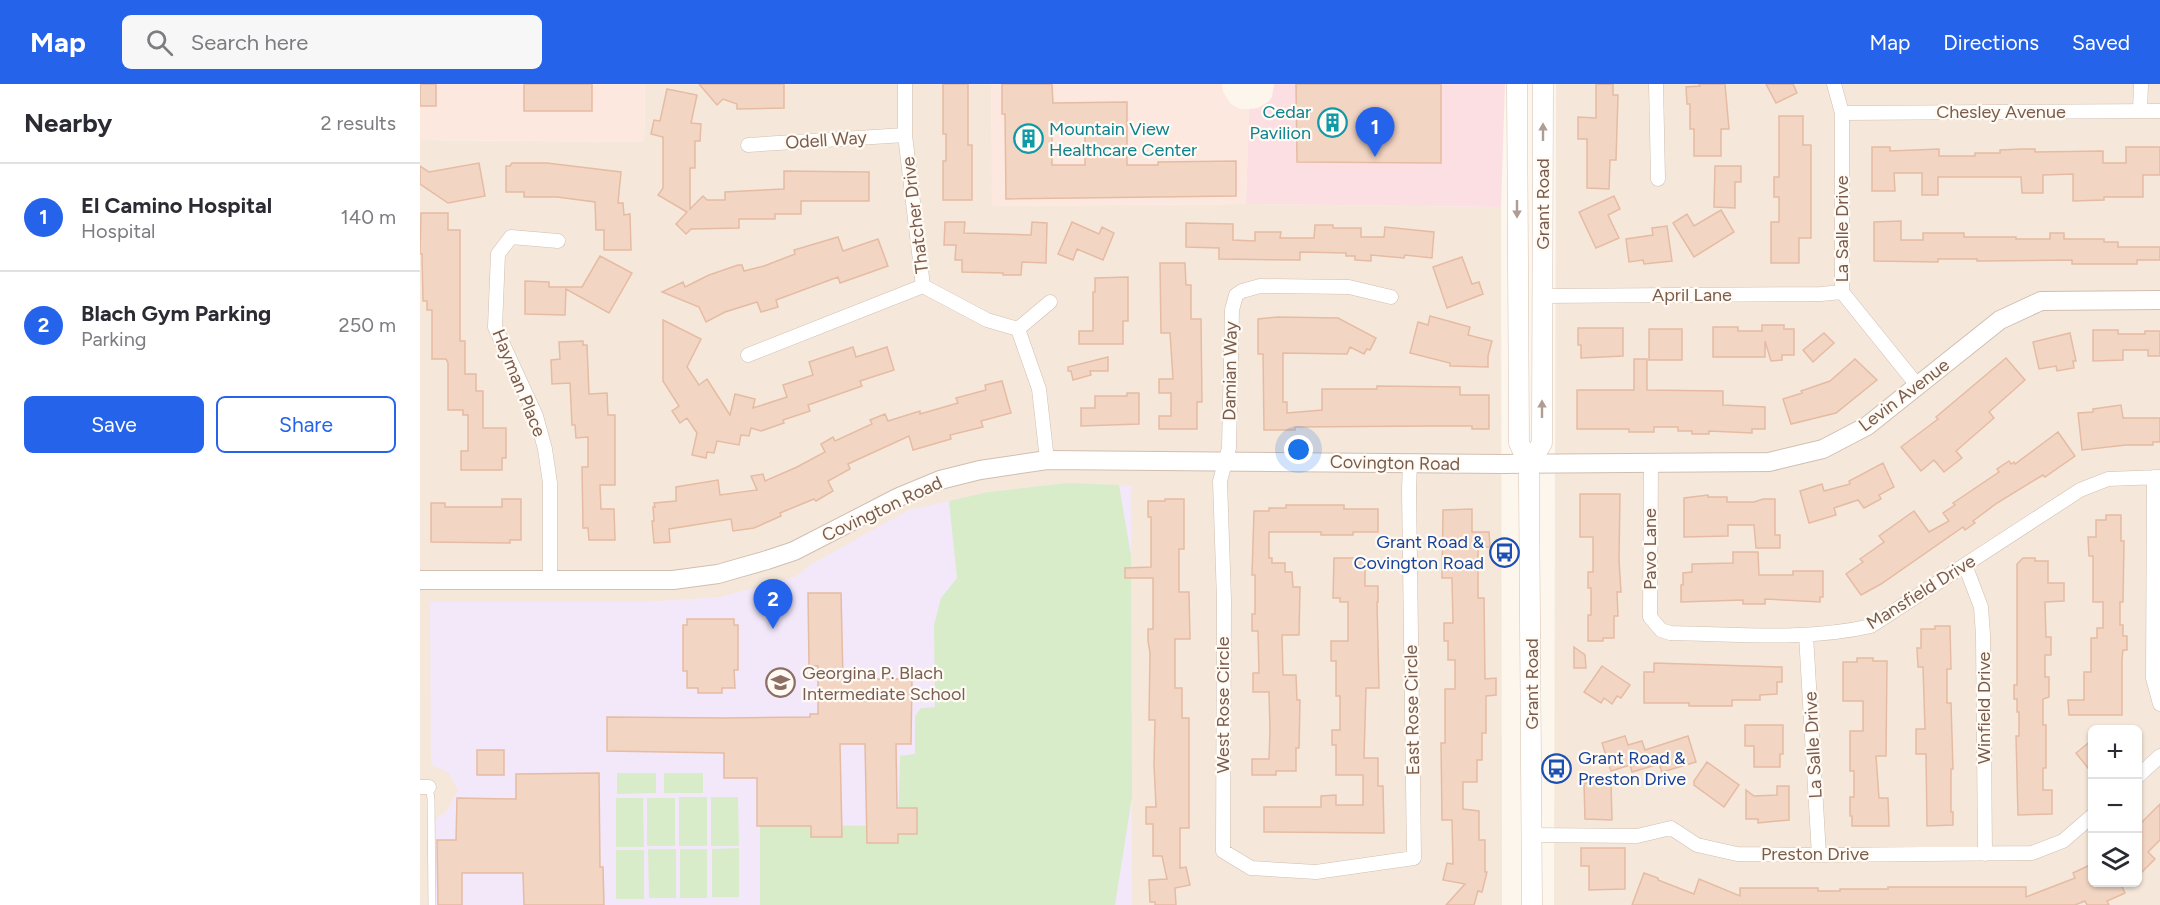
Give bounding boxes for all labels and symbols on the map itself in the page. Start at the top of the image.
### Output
place label: Cedar Pavilion [1250,101,1311,144]
street label: Chesley Avenue [1936,101,2066,123]
building icon: Cedar Pavilion [1316,106,1348,138]
pin: 1 [1356,107,1394,157]
place label: Mountain View Healthcare Center [1049,118,1197,161]
building icon: Mountain View Healthcare Center [1012,123,1044,155]
one-way arrow [1538,123,1548,142]
street label: Odell Way [784,126,868,154]
street label: Thatcher Drive [897,155,933,275]
street label: Grant Road [1532,158,1554,250]
street label: La Salle Drive [1831,175,1853,283]
one-way arrow [1512,199,1522,218]
street label: April Lane [1652,284,1732,306]
street label: Damian Way [1218,320,1242,421]
street label: Hayman Place [487,326,551,440]
street label: Levin Avenue [1854,354,1954,436]
one-way arrow [1537,400,1547,419]
your location [1284,435,1313,464]
street label: Covington Road [1330,451,1460,475]
street label: Covington Road [818,471,946,547]
street label: Pavo Lane [1639,508,1661,590]
place label: Grant Road & Covington Road [1354,531,1484,574]
bus stop icon: Grant Road & Covington Road [1489,536,1521,568]
street label: Mansfield Drive [1863,550,1980,634]
pin: 2 [754,580,792,629]
street label: West Rose Circle [1212,636,1234,774]
street label: Grant Road [1521,638,1543,730]
street label: East Rose Circle [1400,644,1424,775]
street label: Winfield Drive [1973,651,1995,764]
place label: Georgina P. Blach Intermediate School [802,662,965,705]
school or university icon: Georgina P. Blach Intermediate School [765,667,797,699]
street label: La Salle Drive [1799,691,1827,799]
place label: Grant Road & Preston Drive [1578,747,1686,790]
bus stop icon: Grant Road & Preston Drive [1541,752,1573,784]
street label: Preston Drive [1761,843,1869,865]

